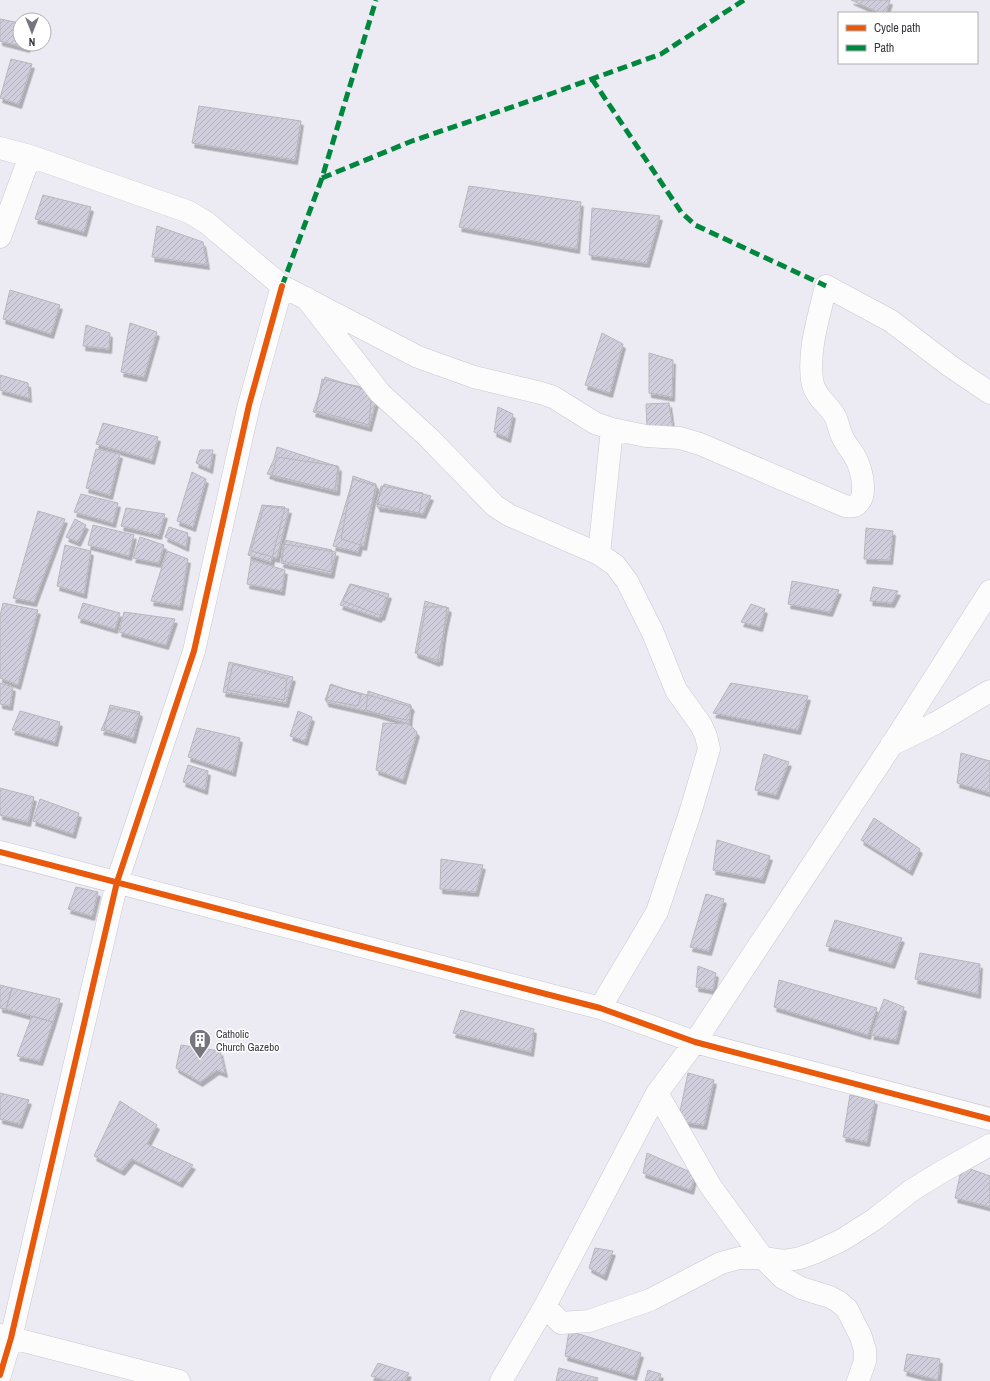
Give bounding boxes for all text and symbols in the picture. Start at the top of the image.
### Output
north arrow [12,12,52,52]
legend [838,12,978,64]
text: Cycle path [874,20,921,36]
text: N [29,35,35,49]
text: Path [874,40,894,56]
building icon: Catholic Church Gazebo [187,1027,213,1060]
place label: Catholic Church Gazebo [216,1027,279,1054]

